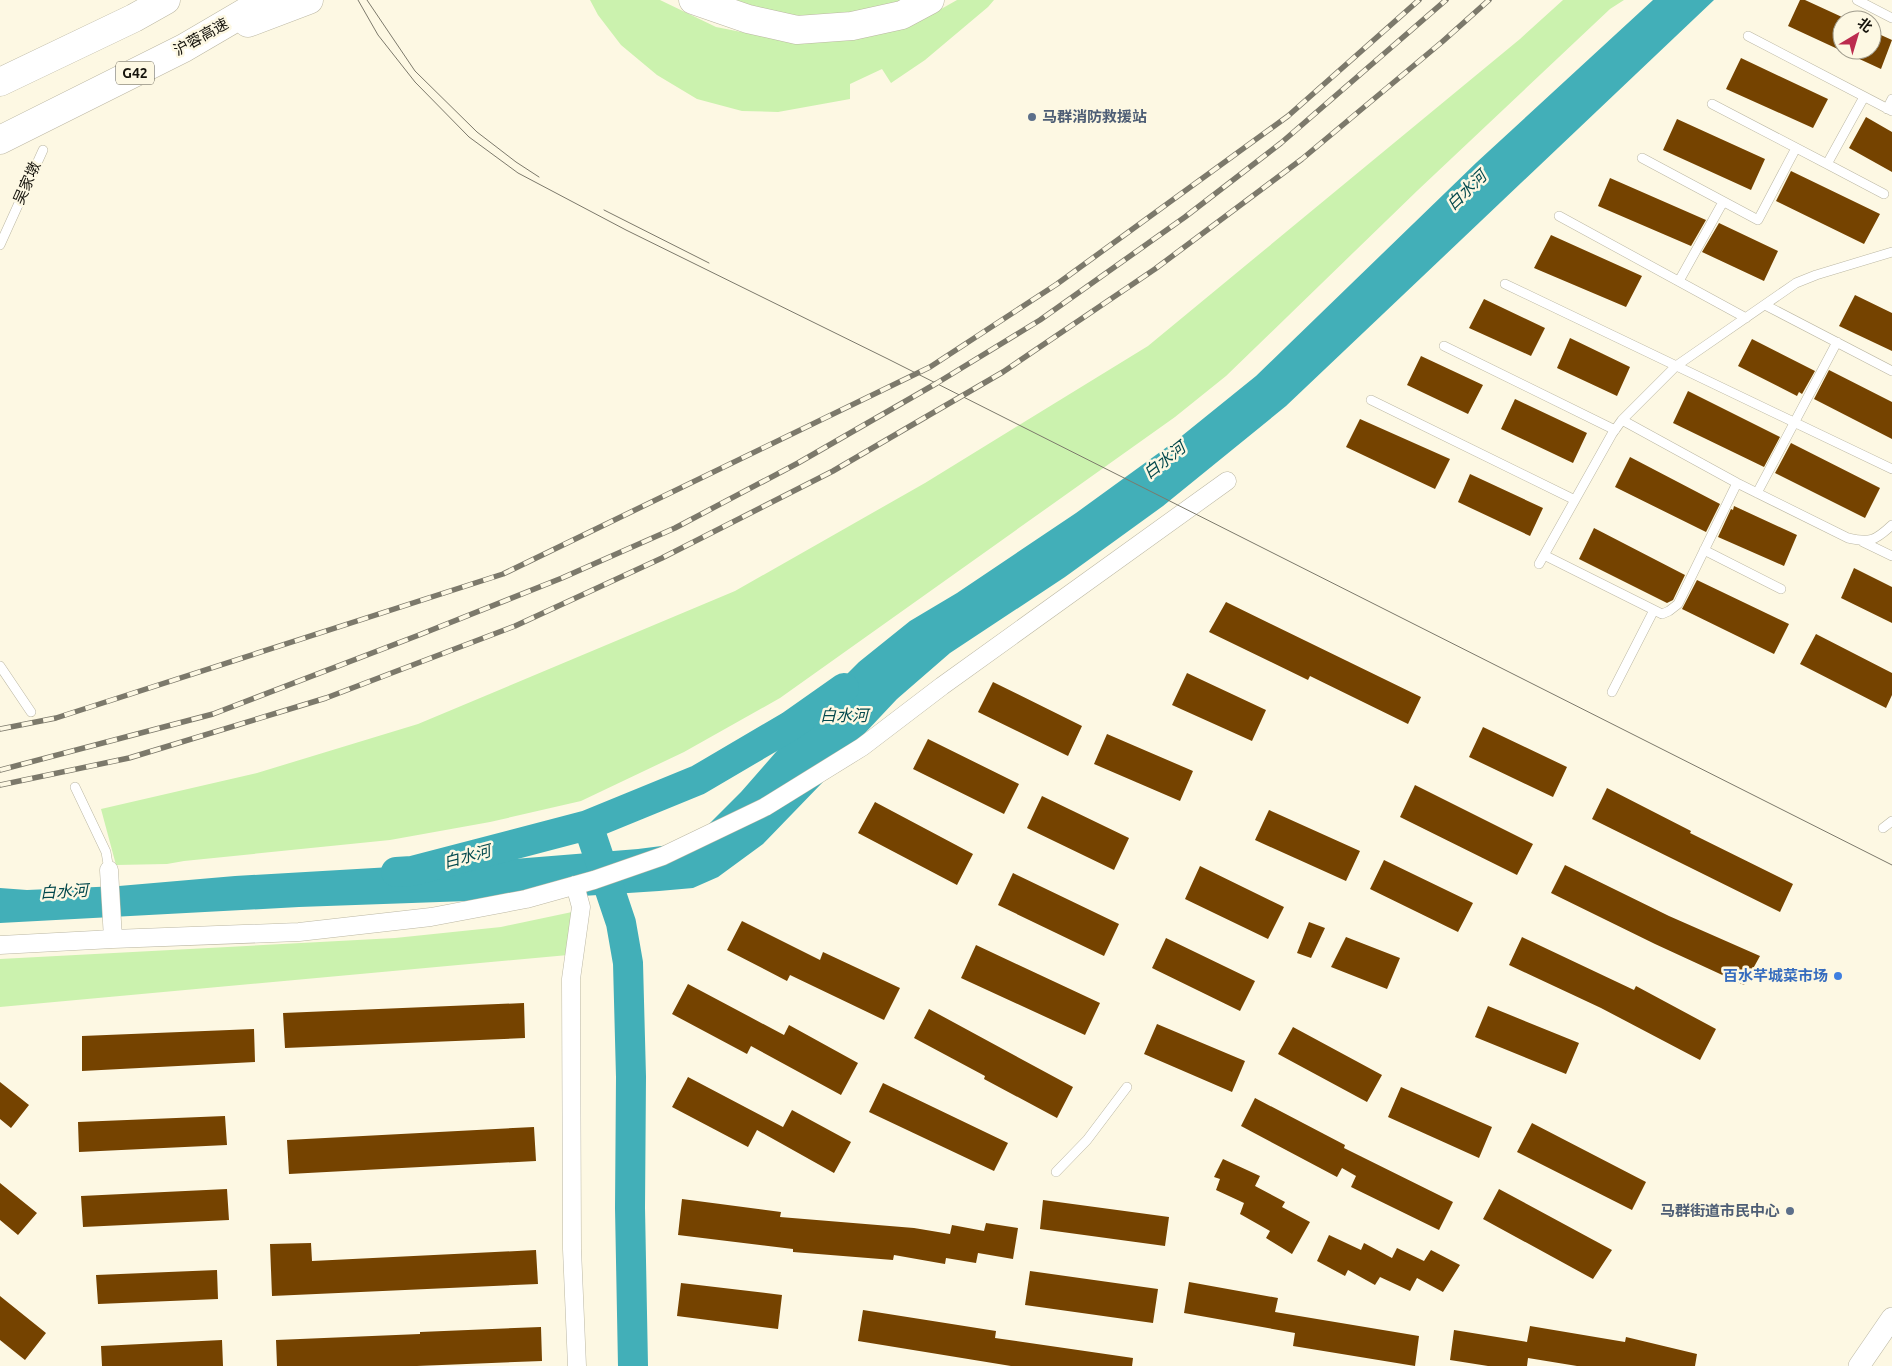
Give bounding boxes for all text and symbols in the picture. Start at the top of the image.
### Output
north arrow [1832,10,1882,60]
text: 北 [1855,14,1875,35]
street label: 沪蓉高速 [170,15,231,59]
road number: G42 [116,62,154,84]
place label: 马群消防救援站 [1042,108,1147,125]
marker: 马群消防救援站 [1026,111,1038,123]
street label: 吴家墩 [10,159,43,207]
water label: 白水河 [1442,165,1492,213]
water label: 白水河 [1140,436,1191,482]
water label: 白水河 [820,706,871,724]
water label: 白水河 [441,840,495,871]
water label: 白水河 [40,881,91,901]
place label: 百水芊城菜市场 [1723,967,1828,984]
marker: 百水芊城菜市场 [1832,970,1844,982]
place label: 马群街道市民中心 [1660,1202,1780,1219]
marker: 马群街道市民中心 [1784,1205,1796,1217]

